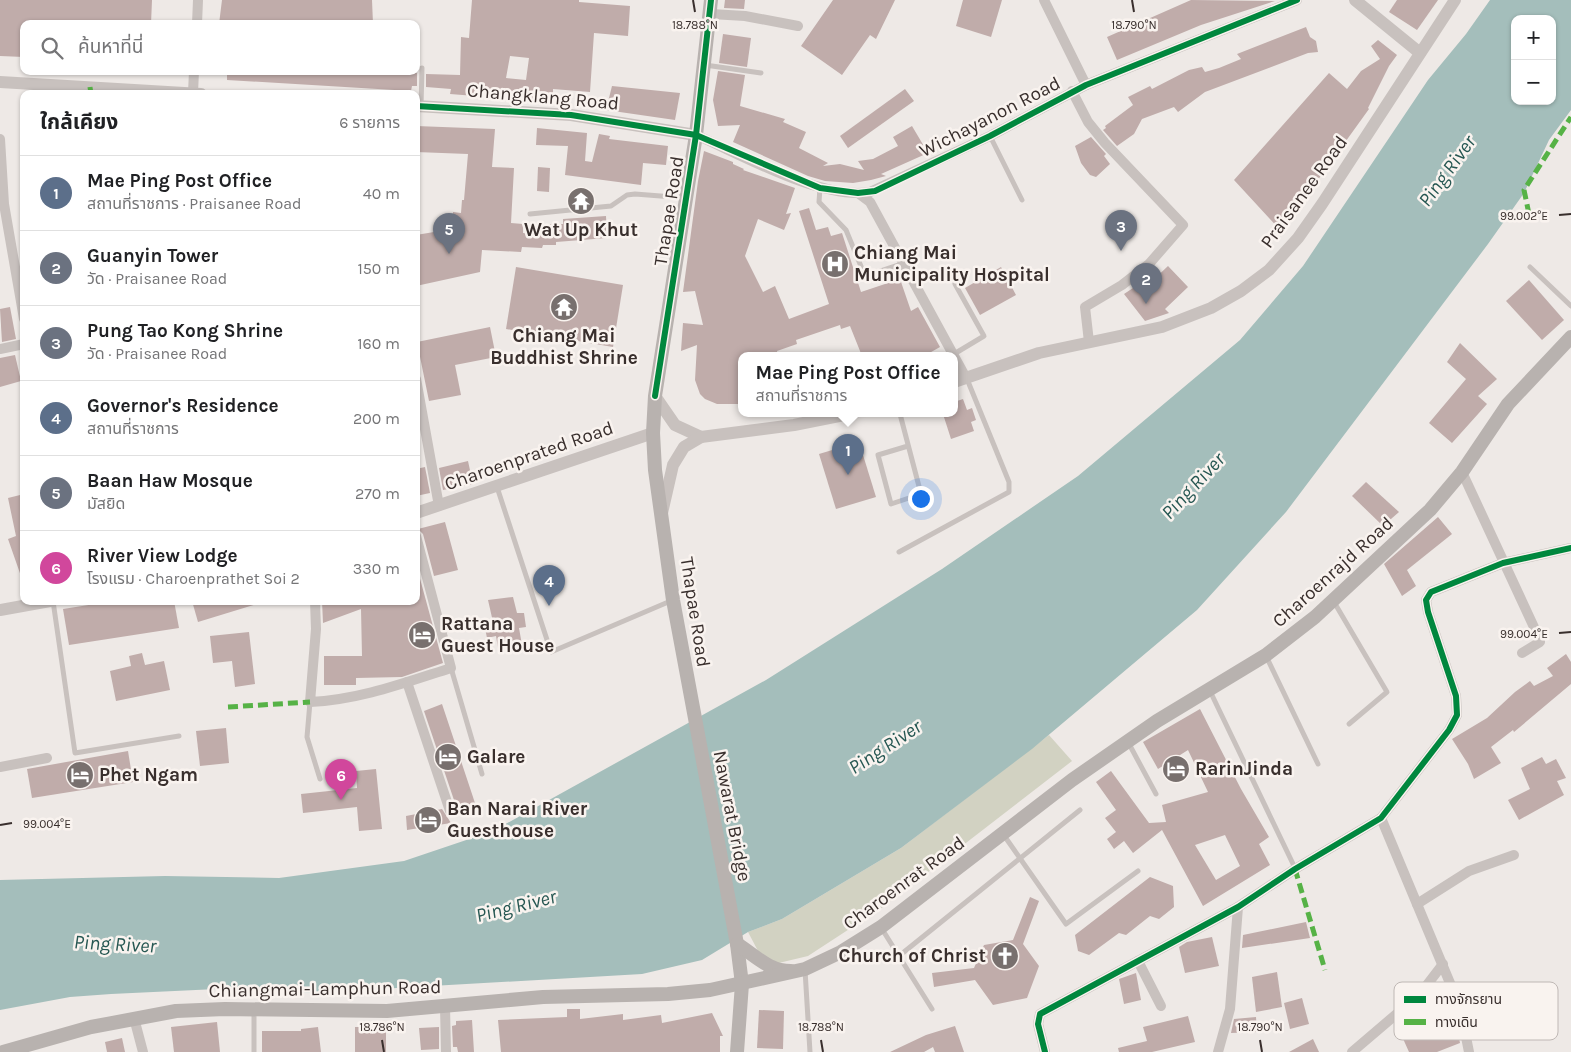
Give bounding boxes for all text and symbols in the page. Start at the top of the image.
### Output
map controls [1511,15,1556,105]
button: + [1511,15,1556,60]
text: 18.788°N [672,18,718,32]
text: 18.790°N [1111,18,1157,32]
search box [20,20,420,75]
icon: search [38,34,66,62]
text: ค้นหาที่นี่ [78,36,143,58]
button: − [1511,60,1556,105]
street label: Wichayanon Road [916,72,1064,162]
street label: Changklang Road [466,79,620,115]
text: ใกล้เคียง [40,110,118,134]
text: 6 รายการ [339,113,400,132]
water label: Ping River [1414,130,1481,211]
street label: Praisanee Road [1256,132,1352,252]
street label: Thapae Road [649,154,689,268]
text: Mae Ping Post Office [87,170,272,192]
text: 1 [53,184,59,203]
text: 40 m [363,184,400,203]
temple icon: Wat Up Khut [566,186,596,216]
text: สถานที่ราชการ · Praisanee Road [87,194,301,213]
text: 99.002°E [1500,209,1548,223]
pin: 3 [1105,210,1137,251]
pin: 5 [433,213,465,254]
place label: Wat Up Khut [524,219,638,241]
place label: Chiang Mai Municipality Hospital [854,242,1050,286]
text: Guanyin Tower [87,245,218,267]
hospital icon: Chiang Mai Municipality Hospital [820,249,850,279]
text: 2 [51,259,61,278]
text: 150 m [357,259,400,278]
pin: 2 [1130,263,1162,304]
text: วัด · Praisanee Road [87,269,227,288]
temple icon: Chiang Mai Buddhist Shrine [549,292,579,322]
text: Pung Tao Kong Shrine [87,320,283,342]
place label: Chiang Mai Buddhist Shrine [490,325,638,369]
text: 3 [51,334,61,353]
text: 160 m [357,334,400,353]
text: วัด · Praisanee Road [87,344,227,363]
popup [738,352,958,417]
text: Mae Ping Post Office [756,362,941,384]
text: สถานที่ราชการ [756,386,847,405]
text: Governor's Residence [87,395,279,417]
text: 4 [51,409,61,428]
text: 200 m [353,409,400,428]
street label: Charoenprated Road [442,417,616,495]
text: สถานที่ราชการ [87,419,179,438]
pin: 1 [832,434,864,475]
water label: Ping River [1157,447,1230,524]
text: Baan Haw Mosque [87,470,253,492]
text: 5 [51,484,61,503]
text: 270 m [355,484,400,503]
your location [908,486,934,512]
text: มัสยิด [87,494,125,513]
street label: Charoenrajd Road [1268,512,1398,632]
text: River View Lodge [87,545,238,567]
street label: Thapae Road [675,555,715,669]
text: 6 [51,559,61,578]
text: 330 m [353,559,400,578]
pin: 4 [533,565,565,606]
text: โรงแรม · Charoenprathet Soi 2 [87,569,300,588]
place label: Rattana Guest House [441,613,554,657]
hotel icon: Rattana Guest House [407,620,437,650]
text: 99.004°E [1500,627,1548,641]
water label: Ping River [844,714,927,779]
hotel icon: Galare [433,742,463,772]
place label: Galare [467,746,525,768]
street label: Nawarat Bridge [709,749,755,883]
hotel icon: RarinJinda [1161,754,1191,784]
place label: RarinJinda [1195,758,1293,780]
pin: 6 [325,759,357,800]
hotel icon: Phet Ngam [65,760,95,790]
place label: Phet Ngam [99,764,198,786]
place label: Ban Narai River Guesthouse [447,798,588,842]
hotel icon: Ban Narai River Guesthouse [413,805,443,835]
text: 99.004°E [23,817,71,831]
street label: Charoenrat Road [839,832,969,934]
water label: Ping River [473,885,560,927]
water label: Ping River [73,930,158,958]
church icon: Church of Christ [990,941,1020,971]
place label: Church of Christ [838,945,986,967]
street label: Chiangmai-Lamphun Road [208,976,442,1002]
legend [1394,982,1558,1040]
text: ทางจักรยาน [1435,991,1502,1008]
text: ทางเดิน [1435,1014,1478,1031]
text: 18.786°N [359,1020,405,1034]
text: 18.788°N [798,1020,844,1034]
text: 18.790°N [1237,1020,1283,1034]

